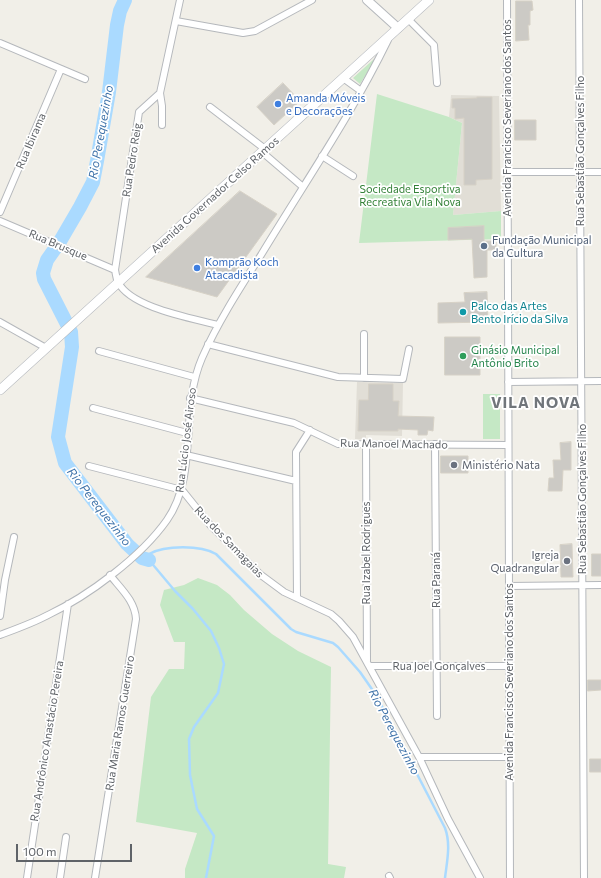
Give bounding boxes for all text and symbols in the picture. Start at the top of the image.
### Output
street label: Avenida Francisco Severiano dos Santos [500,19,514,217]
street label: Rua Sebastião Gonçalves Filho [573,76,587,226]
water label: Rio Perequezinho [86,84,116,180]
place label: Amanda Móveis e Decorações [286,91,365,117]
marker: Amanda Móveis e Decorações [273,99,283,109]
street label: Rua Ibirama [13,111,49,171]
street label: Rua Pedro Reig [120,122,144,198]
street label: Avenida Governador Celso Ramos [148,134,282,256]
park label: Sociedade Esportiva Recreativa Vila Nova [359,182,461,208]
street label: Rua Brusque [27,227,89,263]
place label: Fundação Municipal da Cultura [492,233,592,259]
marker: Fundação Municipal da Cultura [479,241,489,251]
place label: Komprão Koch Atacadista [205,255,279,281]
marker: Komprão Koch Atacadista [192,263,202,273]
place label: Palco das Artes Bento Irício da Silva [471,299,568,325]
marker: Palco das Artes Bento Irício da Silva [458,307,468,317]
place label: Ginásio Municipal Antônio Brito [471,343,560,369]
marker: Ginásio Municipal Antônio Brito [458,351,468,361]
street label: Rua Lúcio José Airoso [173,387,199,493]
district label: VILA NOVA [491,394,581,412]
street label: Rua Sebastião Gonçalves Filho [575,424,589,574]
street label: Rua Manoel Machado [340,436,448,452]
place label: Ministério Nata [462,458,540,472]
marker: Ministério Nata [449,460,459,470]
water label: Rio Perequezinho [64,465,134,549]
street label: Rua Izabel Rodrigues [359,502,373,604]
street label: Rua dos Samagaias [192,504,266,580]
place label: Igreja Quadrangular [490,548,559,574]
street label: Rua Paraná [429,552,443,608]
marker: Igreja Quadrangular [562,556,572,566]
street label: Avenida Francisco Severiano dos Santos [502,583,516,781]
street label: Rua Maria Ramos Guerreiro [103,654,137,792]
street label: Rua Joel Gonçalves [393,659,485,673]
street label: Rua Andrônico Anastácio Pereira [28,660,66,822]
water label: Rio Perequezinho [365,687,423,777]
scale bar [18,836,134,862]
text: 100 m [23,844,57,858]

